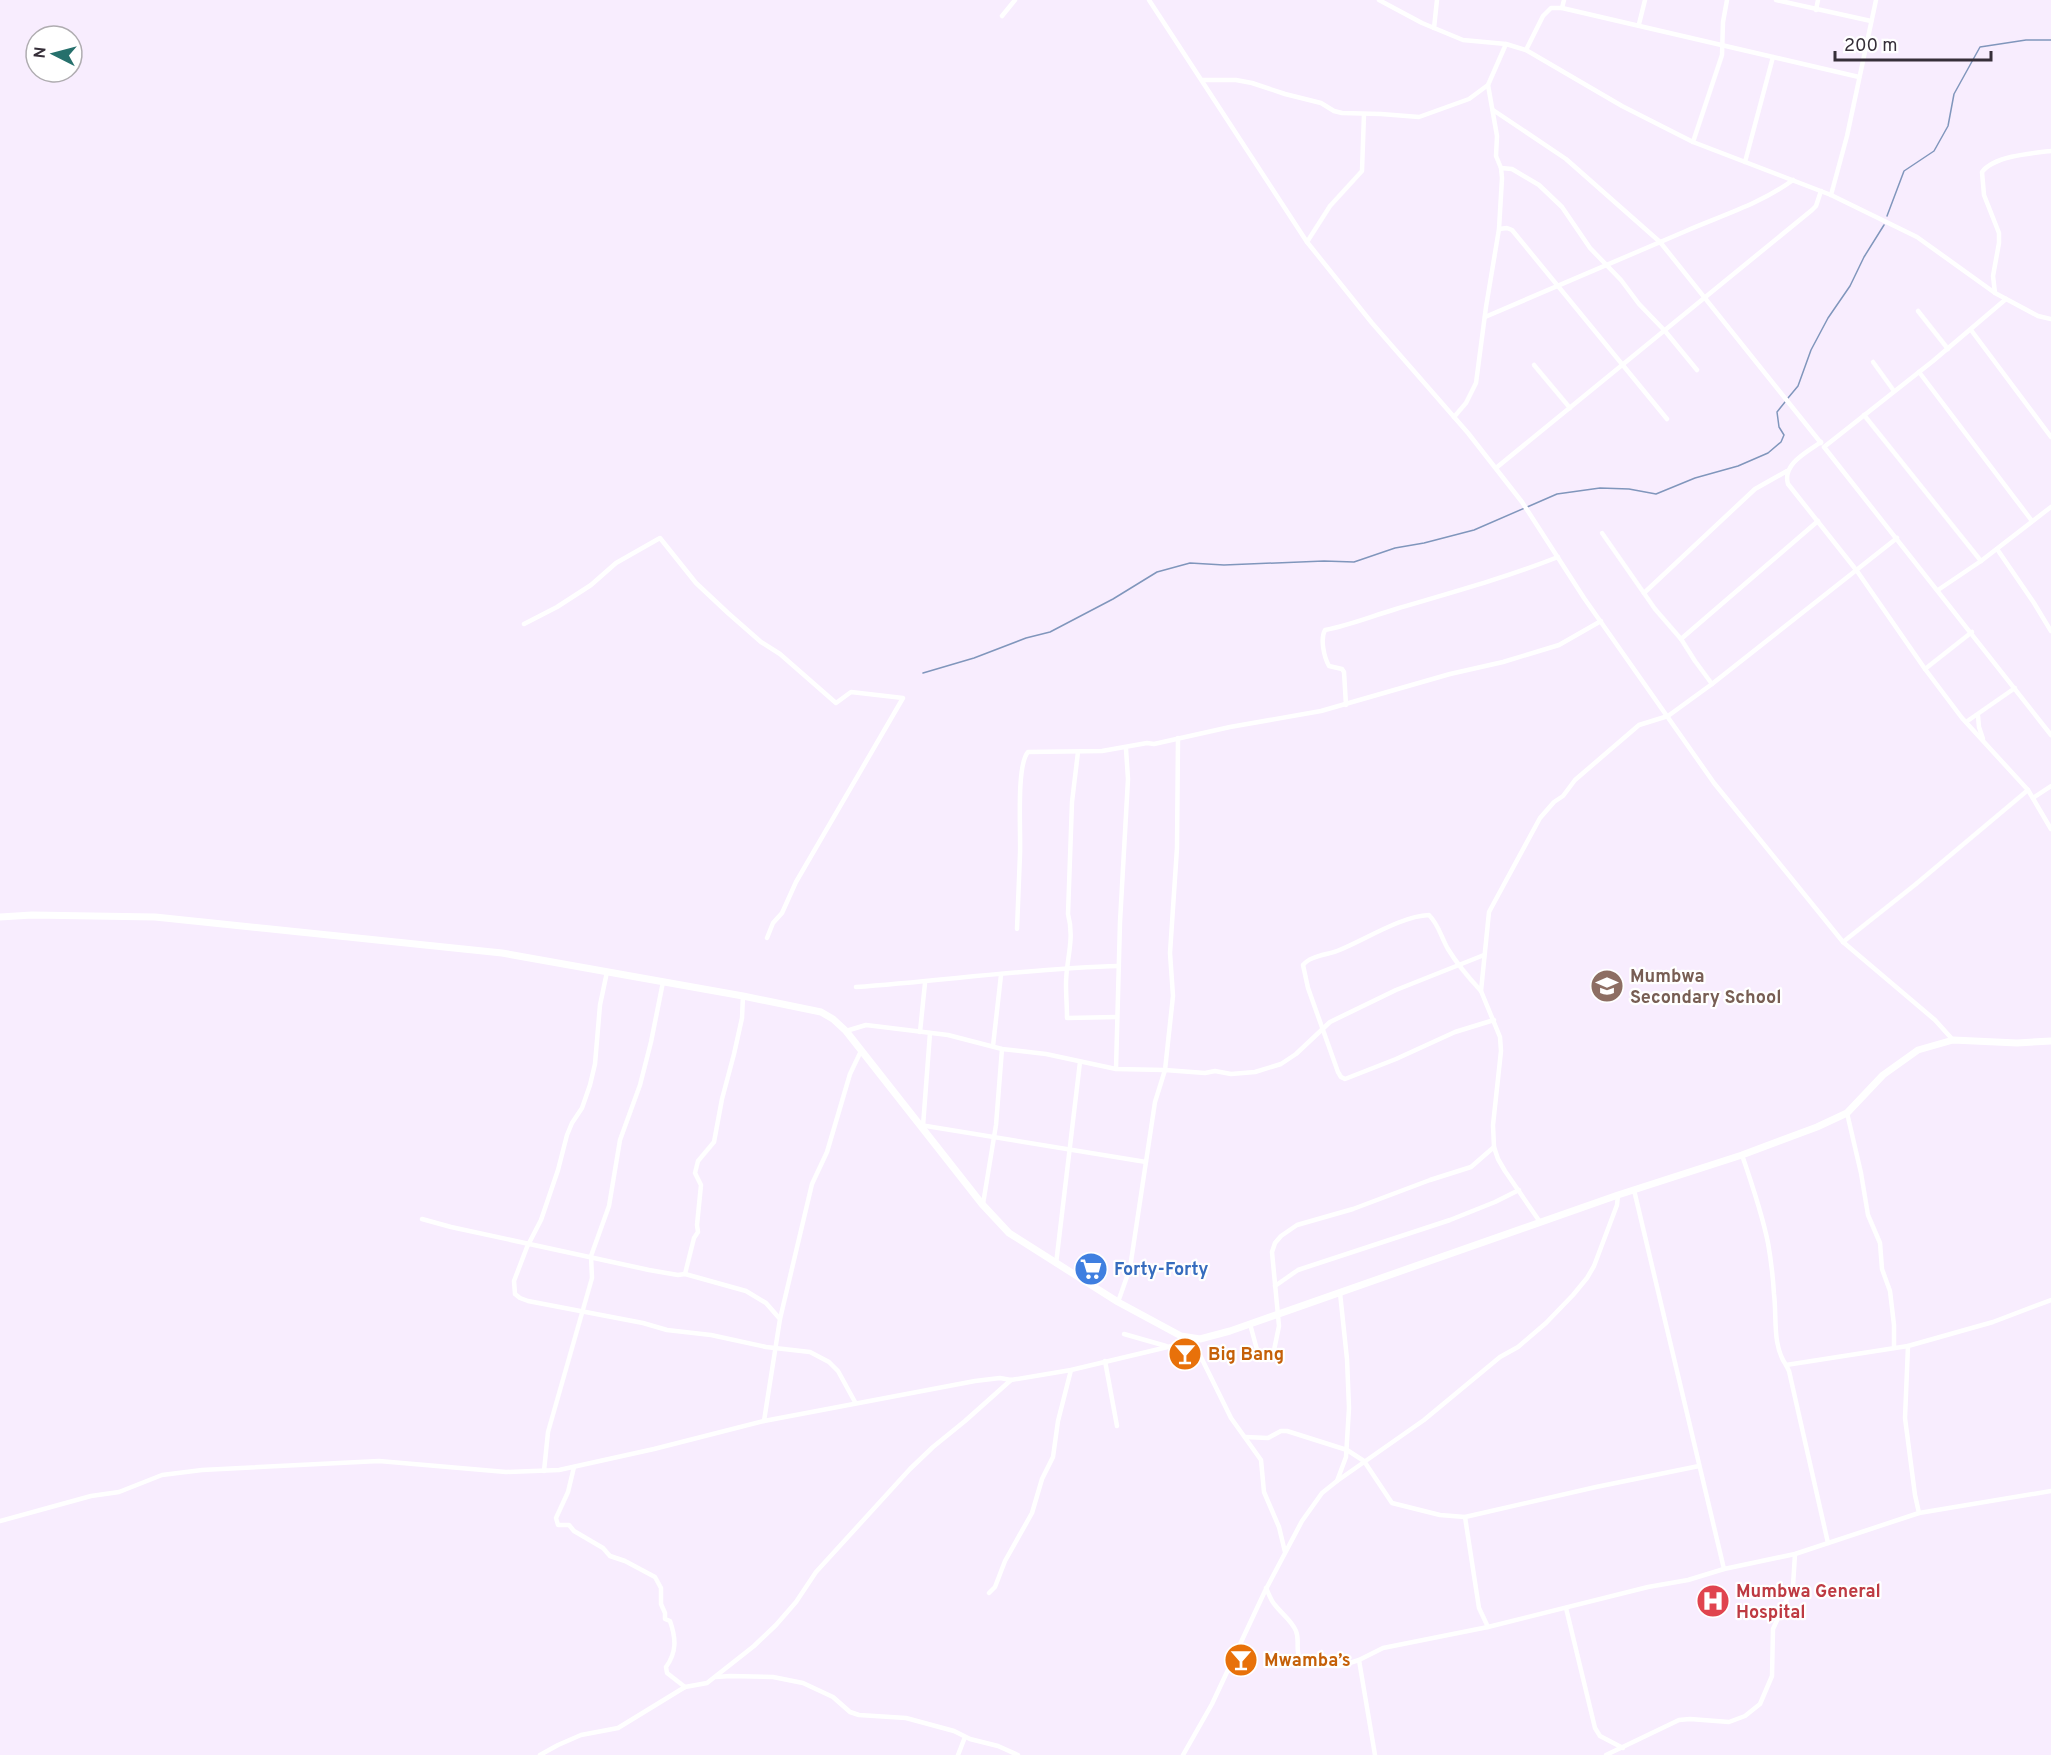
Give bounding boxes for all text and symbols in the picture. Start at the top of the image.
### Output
north arrow [24,24,84,84]
scale bar [1835,24,1991,62]
text: 200 m [1844,35,1897,58]
text: N [31,46,52,59]
place label: Mumbwa Secondary School [1630,966,1781,1010]
school or university icon: Mumbwa Secondary School [1589,968,1625,1004]
supermarket icon: Forty-Forty [1073,1251,1109,1287]
place label: Forty-Forty [1114,1259,1209,1282]
bar icon: Big Bang [1167,1336,1203,1372]
place label: Big Bang [1208,1344,1284,1367]
place label: Mumbwa General Hospital [1736,1581,1881,1625]
hospital icon: Mumbwa General Hospital [1695,1583,1731,1619]
bar icon: Mwamba’s [1223,1642,1259,1678]
place label: Mwamba’s [1264,1650,1351,1673]

